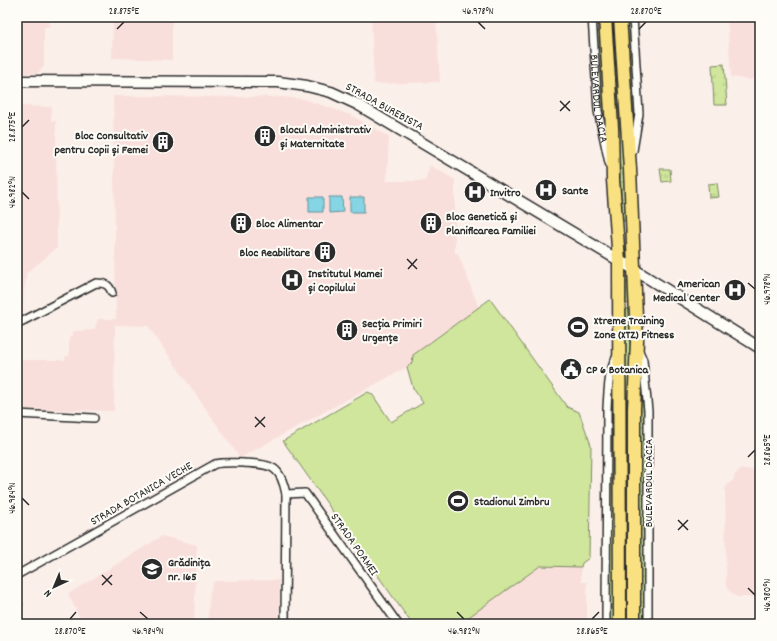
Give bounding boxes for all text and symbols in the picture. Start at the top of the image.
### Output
text: 28.875°E [109,5,140,19]
text: 46.978°N [462,5,494,19]
text: 28.870°E [630,5,662,19]
street label: BULEVARDUL DACIA [584,54,612,145]
street label: STRADA BUREBISTA [342,79,427,136]
text: 28.875°E [6,111,20,142]
place label: Blocul Administrativ și Maternitate [280,122,372,153]
building icon: Blocul Administrativ și Maternitate [252,123,278,149]
place label: Bloc Consultativ pentru Copii și Femei [55,128,149,159]
building icon: Bloc Consultativ pentru Copii și Femei [150,129,176,155]
text: 46.982°N [6,176,20,208]
hospital icon: Sante [533,177,559,203]
hospital icon: Invitro [462,179,488,205]
place label: Sante [562,183,589,200]
place label: Invitro [490,185,521,202]
place label: Bloc Genetică și Planificarea Familiei [446,209,537,240]
building icon: Bloc Alimentar [228,210,254,236]
building icon: Bloc Genetică și Planificarea Familiei [418,210,444,236]
place label: Bloc Alimentar [256,216,323,233]
building icon: Bloc Reabilitare [312,239,338,265]
place label: Bloc Reabilitare [240,245,311,262]
place label: Institutul Mamei și Copilului [308,266,383,297]
hospital icon: Institutul Mamei și Copilului [279,267,305,293]
text: 46.978°N [761,273,775,305]
place label: American Medical Center [653,276,721,307]
hospital icon: American Medical Center [722,277,748,303]
place label: Xtreme Training Zone (XTZ) Fitness [594,313,674,344]
sports icon: Xtreme Training Zone (XTZ) Fitness [565,314,591,340]
place label: Secția Primiri Urgențe [362,316,422,347]
building icon: Secția Primiri Urgențe [334,317,360,343]
public building icon: CP 6 Botanica [558,356,584,382]
place label: CP 6 Botanica [586,362,649,379]
text: 28.865°E [761,434,775,466]
street label: BULEVARDUL DACIA [641,438,658,527]
street label: STRADA BOTANICA VECHE [87,458,196,531]
text: 46.984°N [6,482,20,514]
sports icon: Stadionul Zimbru [445,488,471,514]
place label: Stadionul Zimbru [474,494,549,511]
street label: STRADA POAMEI [326,510,382,580]
place label: Grădinița nr. 165 [168,555,211,586]
school or university icon: Grădinița nr. 165 [139,556,165,582]
north arrow [34,567,74,607]
text: 46.980°N [761,578,775,611]
text: N [41,585,56,600]
text: 28.870°E [54,625,86,639]
text: 46.984°N [132,625,164,639]
text: 46.982°N [448,625,480,639]
text: 28.865°E [576,625,608,639]

